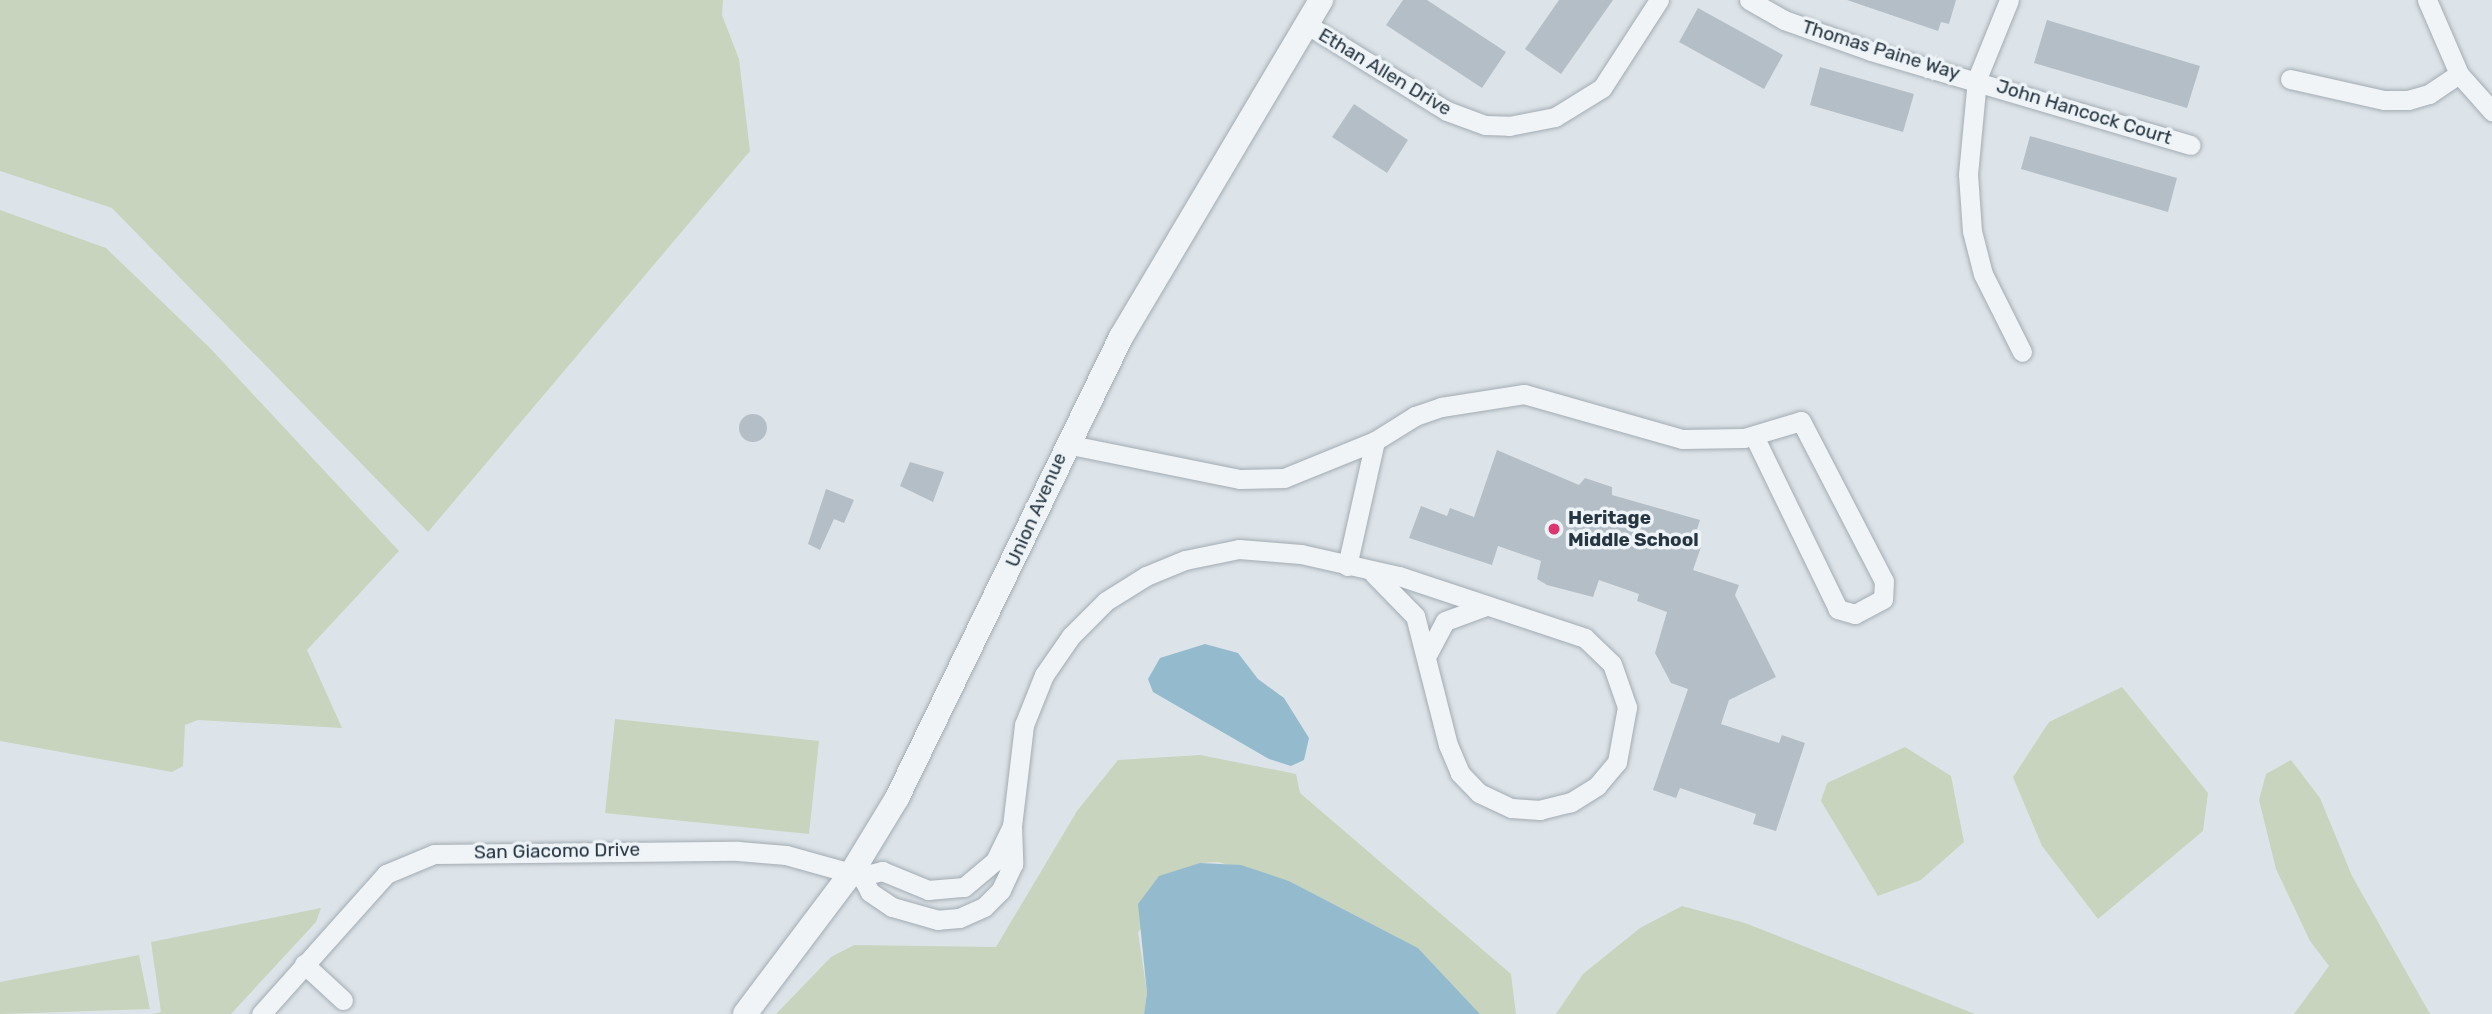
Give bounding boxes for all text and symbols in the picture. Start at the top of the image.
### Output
street label: Thomas Paine Way [1799,15,1963,85]
street label: Ethan Allen Drive [1314,23,1456,121]
street label: John Hancock Court [1994,74,2174,150]
street label: Union Avenue [1001,449,1071,571]
place label: Heritage Middle School [1568,507,1699,551]
marker: Heritage Middle School [1546,521,1562,537]
street label: San Giacomo Drive [474,838,640,864]

